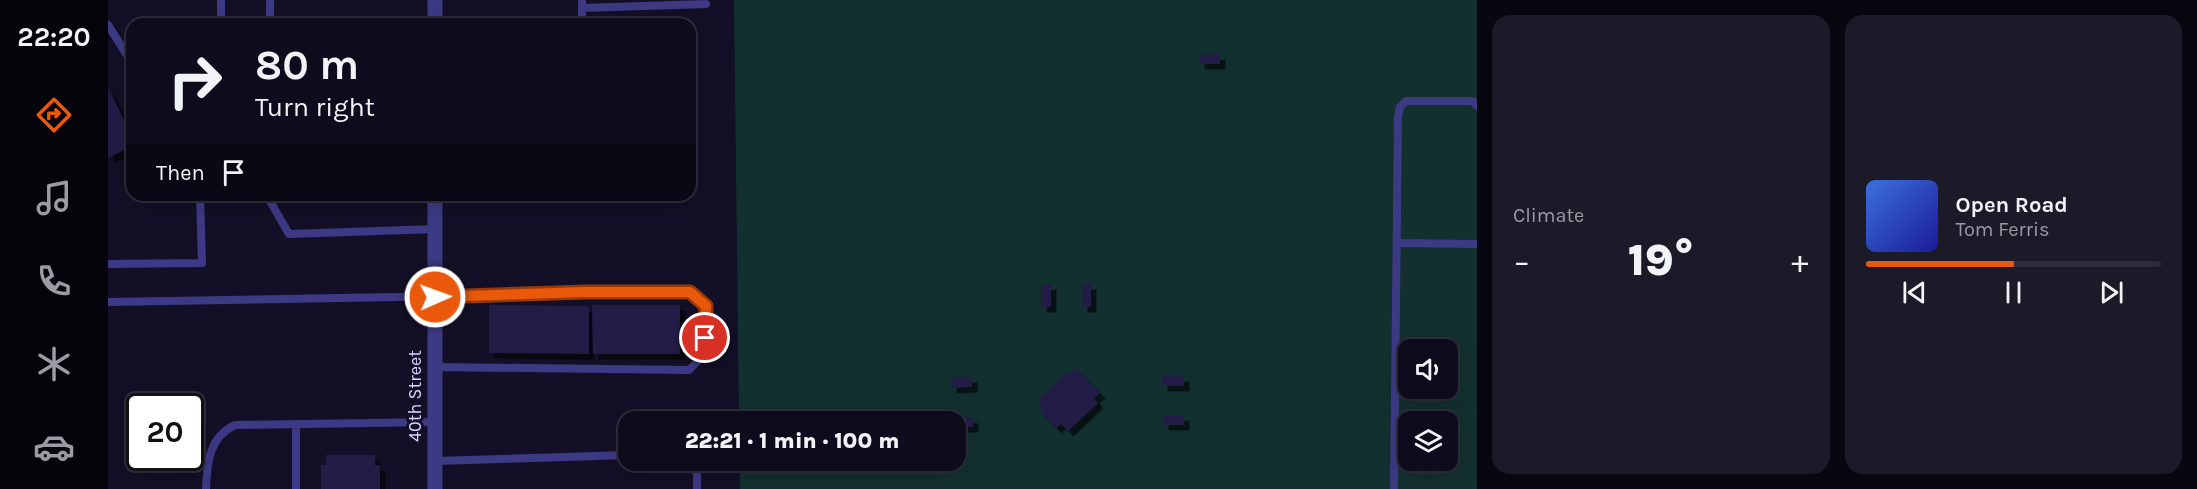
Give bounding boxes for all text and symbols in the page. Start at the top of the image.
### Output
text: 22:20 [17,21,91,53]
text: 80 m [255,40,359,90]
icon: right [156,42,234,120]
text: Turn right [255,91,375,123]
icon: directions [33,94,75,136]
icon: arrive [217,156,250,189]
text: Then [156,160,205,186]
icon: music [33,177,75,219]
text: Open Road [1956,192,2068,218]
text: Climate [1513,204,1584,227]
text: Tom Ferris [1956,218,2049,241]
text: 19° [1628,234,1694,286]
text: − [1513,242,1530,280]
text: + [1791,242,1808,280]
icon: phone [33,260,75,302]
position arrow [403,265,467,329]
icon: previous [1898,276,1931,309]
icon: pause [1997,276,2030,309]
icon: next [2095,276,2128,309]
pin [679,312,730,363]
icon: arrive [688,321,721,354]
map controls [1398,339,1458,471]
button: sound [1398,339,1458,399]
icon: climate [33,343,75,385]
street label: 40th Street [404,350,426,442]
speed limit sign: 20 [126,393,204,471]
button: layers [1398,411,1458,471]
icon: car [33,426,75,468]
text: 22:21 · 1 min · 100 m [685,428,899,454]

